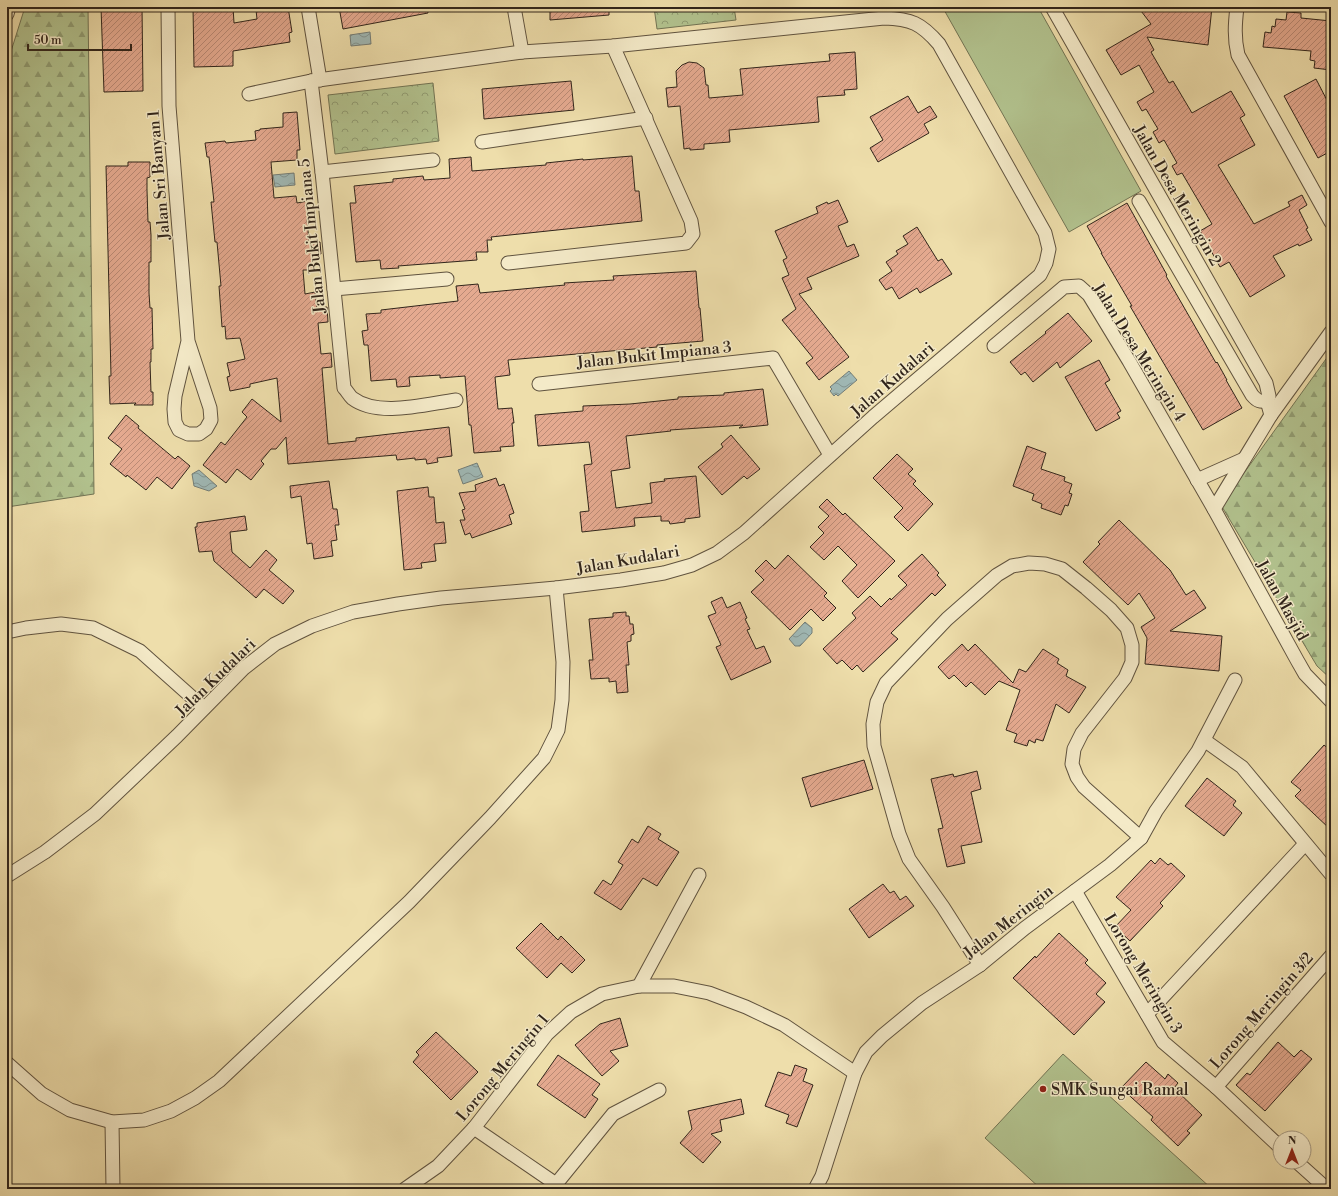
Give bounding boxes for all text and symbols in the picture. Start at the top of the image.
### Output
scale bar [28,26,131,52]
text: 50 m [34,33,62,48]
street label: Jalan Sri Banyan 1 [143,109,175,241]
street label: Jalan Desa Meringin 2 [1128,121,1226,269]
street label: Jalan Bukit Impiana 5 [294,157,330,315]
street label: Jalan Desa Meringin 4 [1088,279,1190,426]
street label: Jalan Bukit Impiana 3 [575,337,733,373]
street label: Jalan Kudalari [846,338,939,422]
street label: Jalan Kudalari [574,541,681,579]
street label: Jalan Masjid [1251,556,1313,644]
street label: Jalan Kudalari [171,634,260,722]
street label: Jalan Meringin [959,880,1058,964]
street label: Lorong Meringin 3 [1100,910,1187,1037]
street label: Lorong Meringin 3/2 [1206,948,1318,1073]
street label: Lorong Meringin 1 [452,1010,554,1125]
place label: SMK Sungai Ramal [1051,1080,1189,1100]
marker: SMK Sungai Ramal [1038,1084,1048,1094]
north arrow [1272,1130,1312,1170]
text: N [1288,1134,1297,1148]

